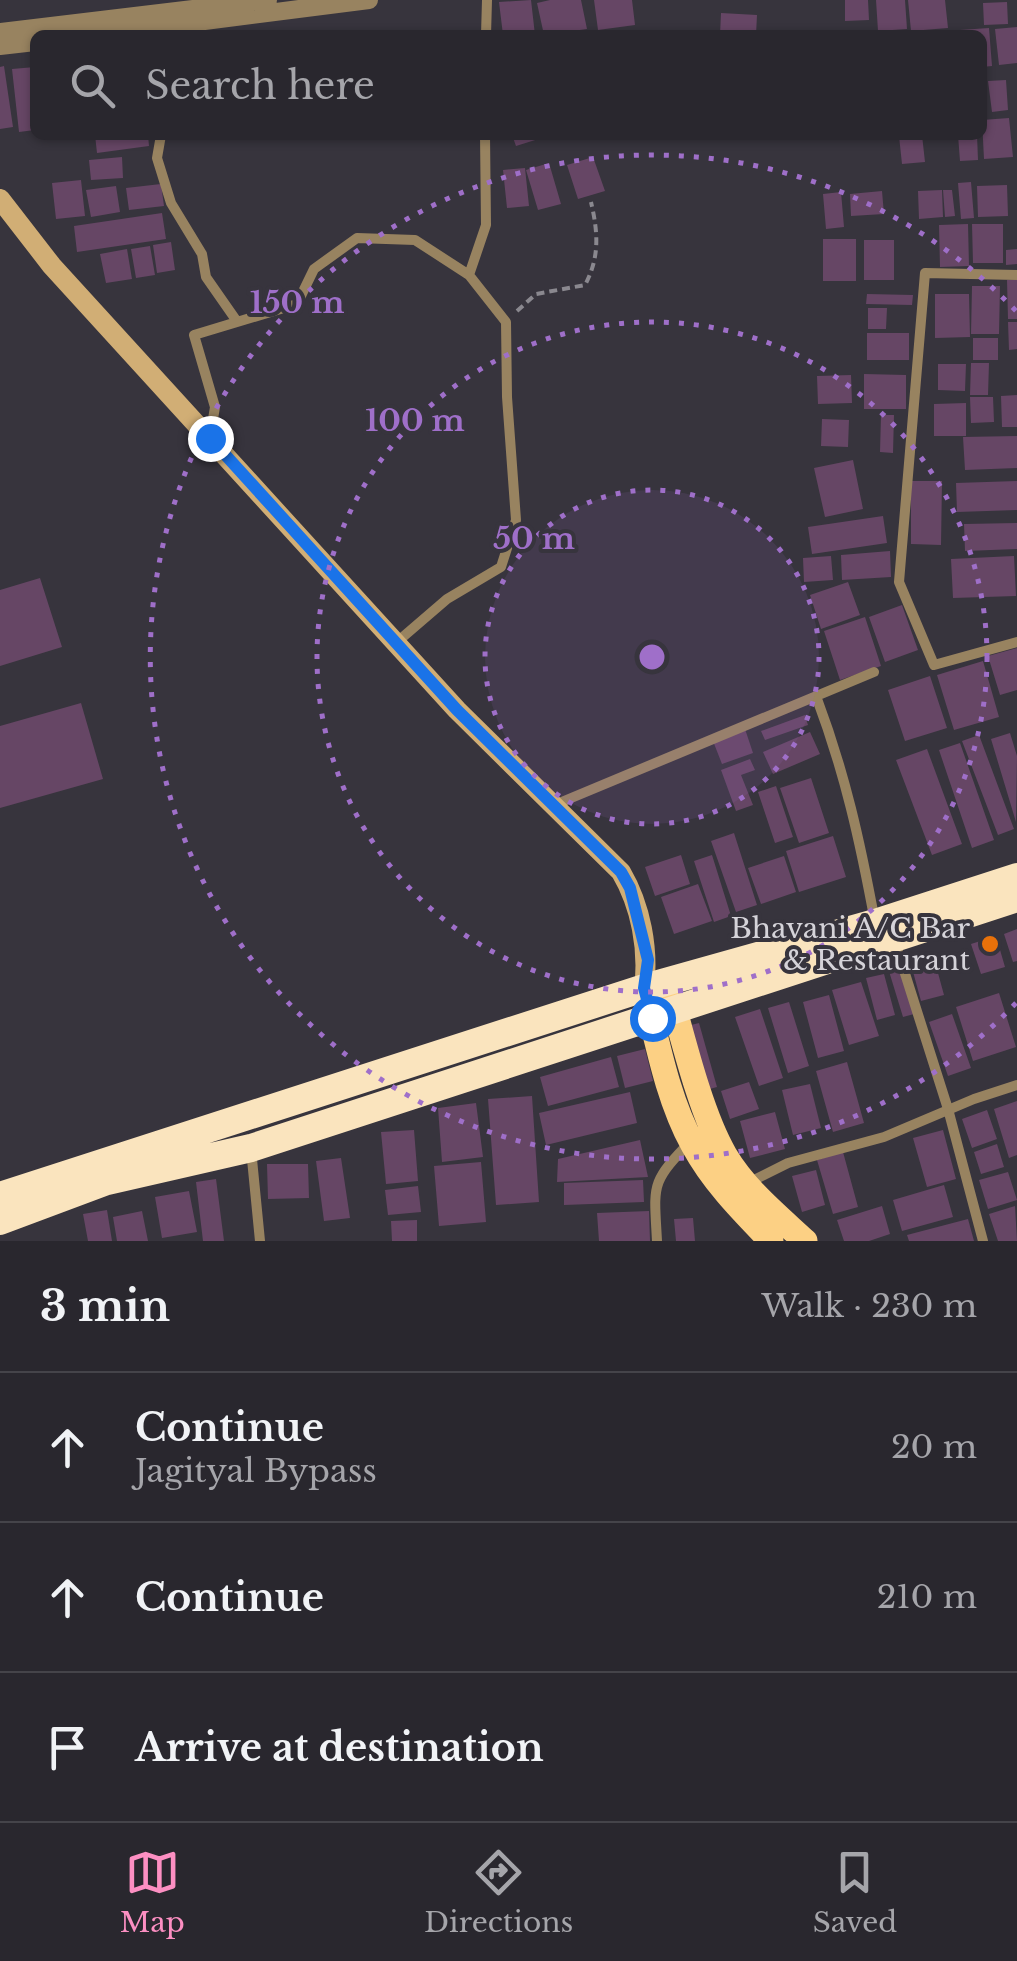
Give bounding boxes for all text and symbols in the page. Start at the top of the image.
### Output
search box [30,30,987,140]
icon: search [65,58,120,113]
text: Search here [145,62,375,109]
text: 150 m [250,284,344,321]
text: 100 m [365,402,465,439]
route end [188,416,234,462]
text: 50 m [493,520,575,557]
centre of rings [634,639,670,675]
place label: Bhavani A/C Bar & Restaurant [730,911,971,978]
marker: Bhavani A/C Bar & Restaurant [979,933,1001,955]
route start [630,996,676,1042]
text: 3 min [40,1280,170,1332]
text: Walk · 230 m [762,1286,977,1326]
text: Continue [135,1404,324,1451]
icon: ahead [40,1420,95,1475]
text: 20 m [891,1427,977,1467]
text: Jagityal Bypass [135,1451,377,1491]
icon: ahead [40,1570,95,1625]
text: Continue [135,1574,324,1621]
text: 210 m [877,1577,977,1617]
icon: arrive [40,1720,95,1775]
text: Arrive at destination [135,1724,544,1771]
tab: Map [120,1845,185,1940]
tab: Directions [424,1845,573,1940]
tab: Saved [813,1845,897,1940]

